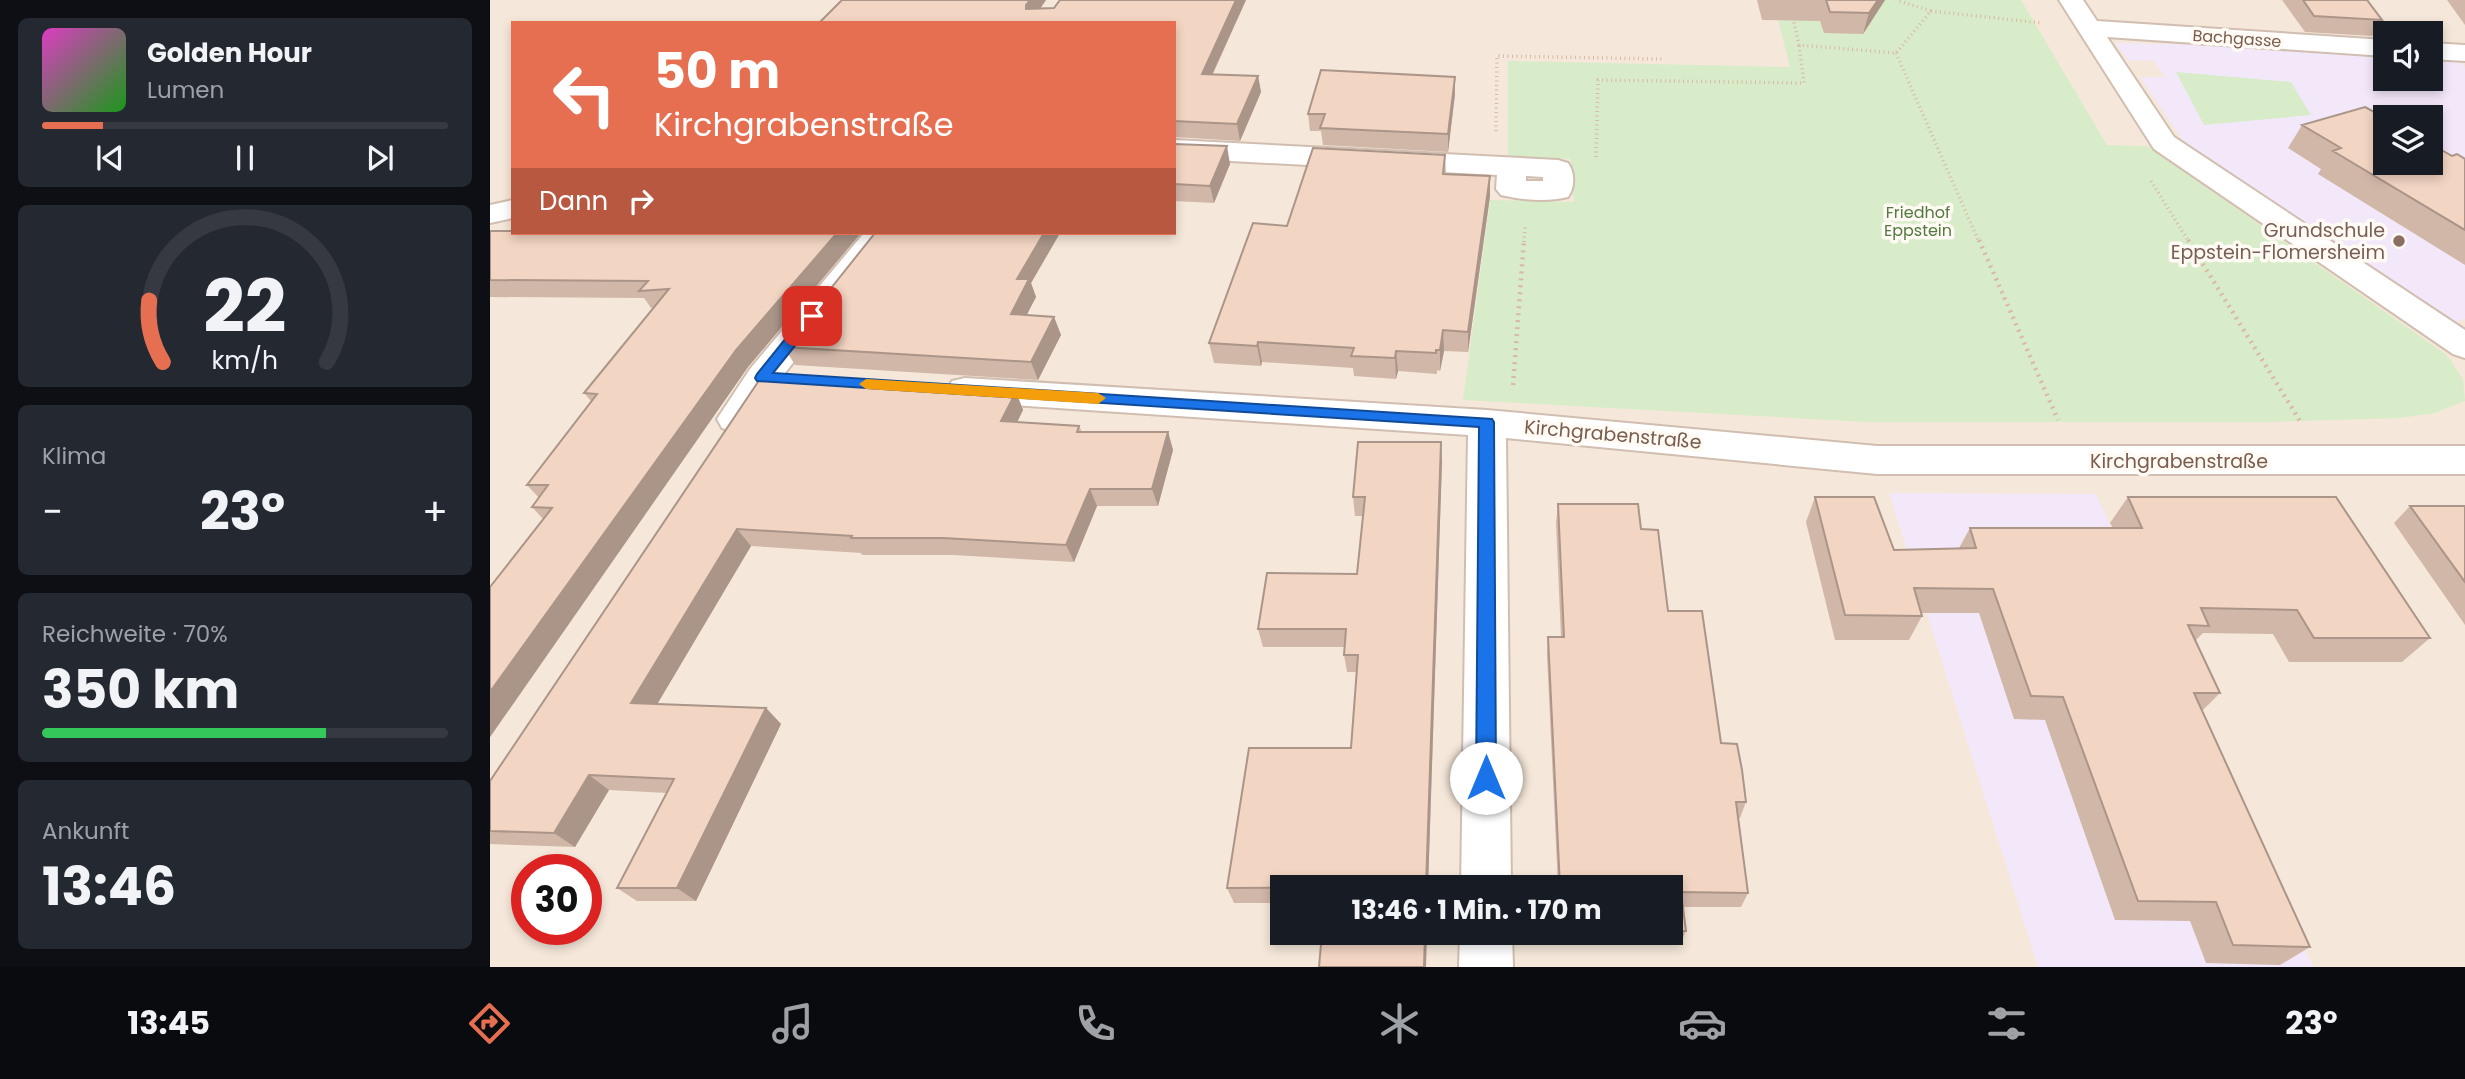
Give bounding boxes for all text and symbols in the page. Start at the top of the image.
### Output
map controls [2373,21,2443,175]
button: sound [2373,21,2443,91]
street label: Bachgasse [2192,24,2282,53]
text: Golden Hour [147,35,312,71]
text: 50 m [654,37,780,105]
icon: left [539,49,630,140]
text: Lumen [147,74,224,106]
text: Kirchgrabenstraße [654,102,954,147]
button: layers [2373,105,2443,175]
icon: previous [91,139,129,177]
icon: pause [226,139,264,177]
icon: next [361,139,399,177]
icon: right [622,182,660,220]
text: Dann [539,183,608,219]
park label: Friedhof Eppstein [1884,201,1952,242]
place label: Grundschule Eppstein-Flomersheim [2171,217,2385,266]
marker: Grundschule Eppstein-Flomersheim [2391,233,2407,249]
text: 22 [203,257,287,358]
pin [782,286,842,346]
icon: arrive [793,297,831,335]
text: km/h [212,343,278,378]
street label: Kirchgrabenstraße [1523,413,1703,456]
text: Klima [42,440,106,472]
street label: Kirchgrabenstraße [2090,448,2268,475]
text: 23° [200,475,285,548]
text: − [42,485,63,538]
text: + [422,485,448,538]
text: Reichweite · 70% [42,618,228,650]
text: 350 km [42,653,239,726]
position arrow [1449,741,1523,815]
text: Ankunft [42,815,129,847]
text: 13:46 [42,850,176,923]
speed limit sign: 30 [511,854,602,945]
text: 13:46 · 1 Min. · 170 m [1351,892,1602,928]
icon: directions [465,999,514,1048]
icon: music [768,999,817,1048]
icon: phone [1071,999,1120,1048]
icon: climate [1375,999,1424,1048]
icon: car [1678,999,1727,1048]
icon: filters [1982,999,2031,1048]
text: 13:45 [127,1000,210,1045]
text: 23° [2285,1000,2338,1045]

